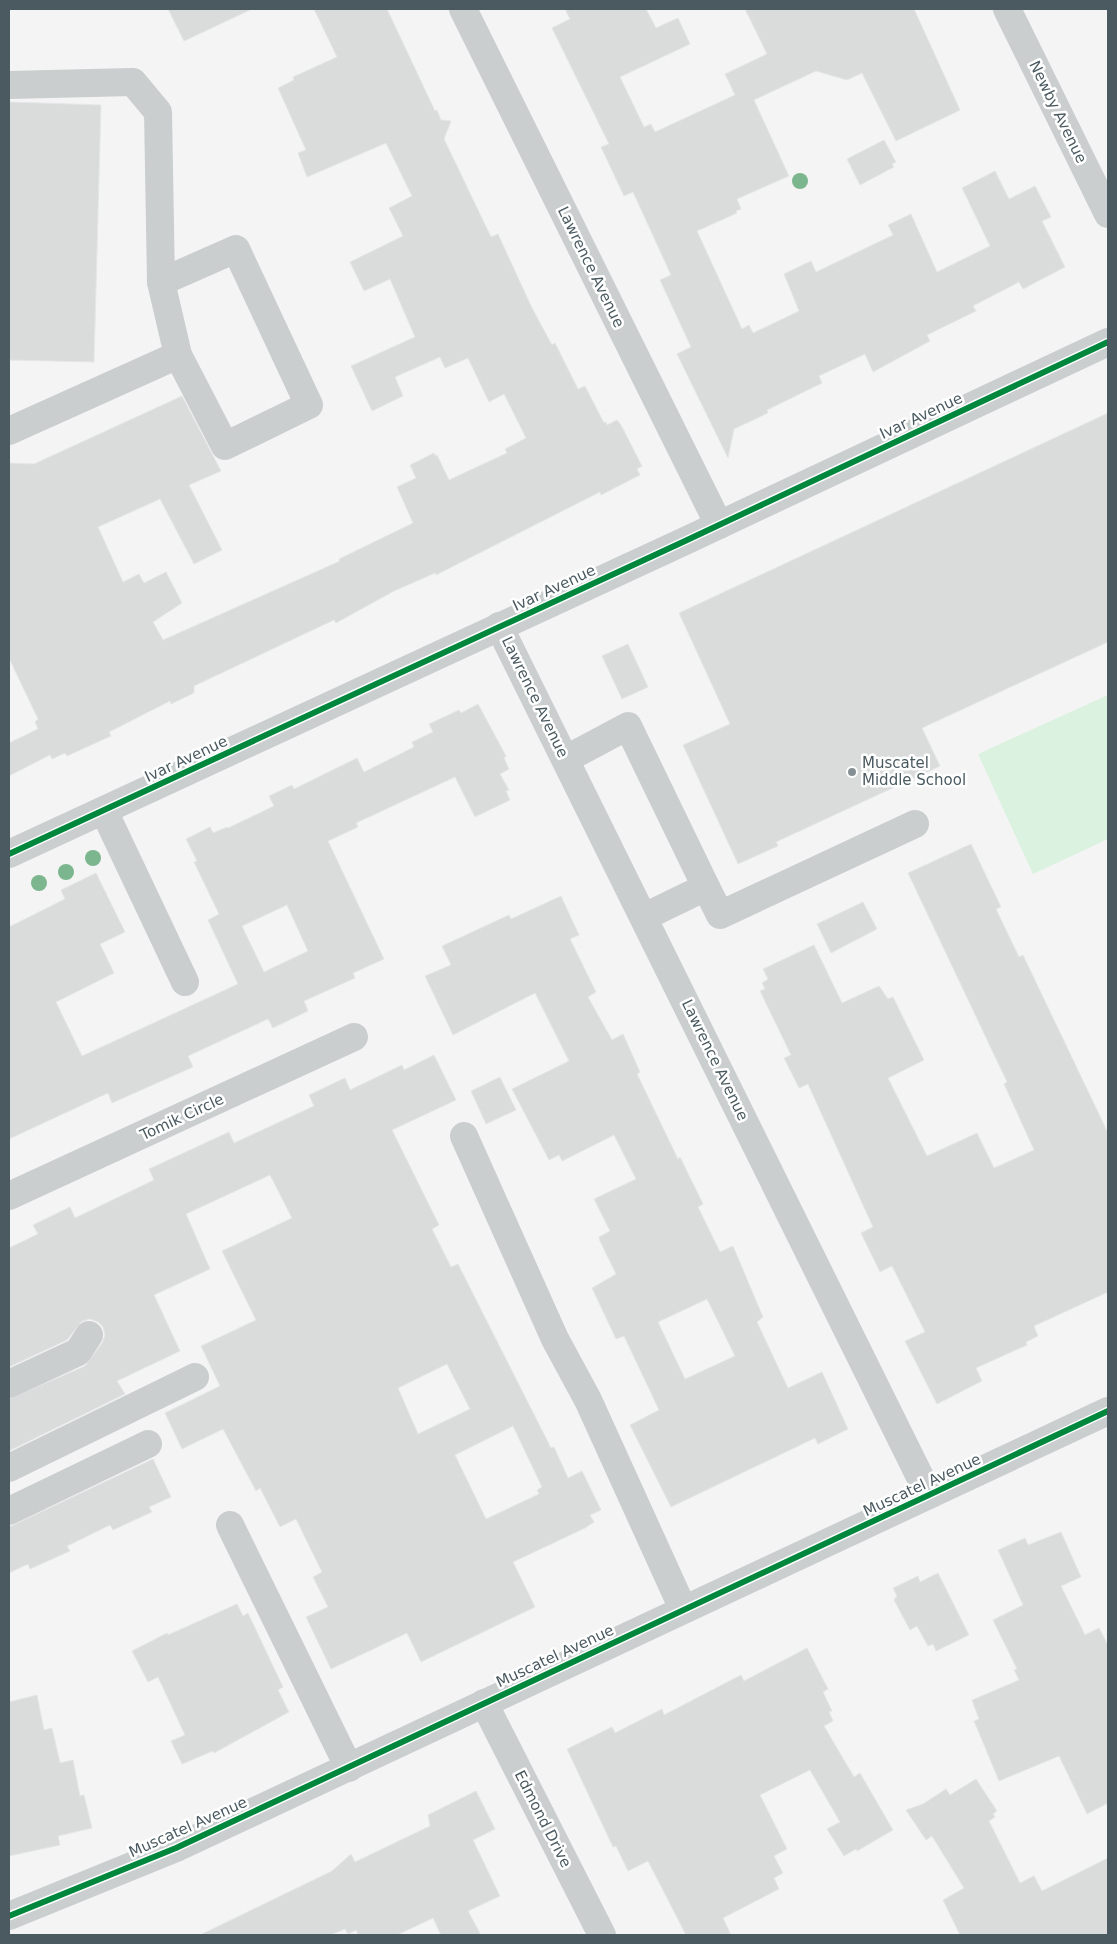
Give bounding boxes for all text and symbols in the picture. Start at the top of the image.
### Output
street label: Newby Avenue [1025,58,1091,166]
street label: Lawrence Avenue [554,204,628,330]
street label: Ivar Avenue [877,389,965,443]
street label: Ivar Avenue [510,561,598,615]
street label: Lawrence Avenue [498,634,572,760]
street label: Ivar Avenue [142,732,230,786]
place label: Muscatel Middle School [862,754,966,789]
marker: Muscatel Middle School [846,766,858,778]
street label: Lawrence Avenue [678,997,752,1123]
street label: Tomik Circle [136,1090,227,1145]
street label: Muscatel Avenue [860,1450,984,1520]
street label: Muscatel Avenue [493,1621,617,1691]
street label: Edmond Drive [511,1767,575,1871]
street label: Muscatel Avenue [126,1793,250,1861]

